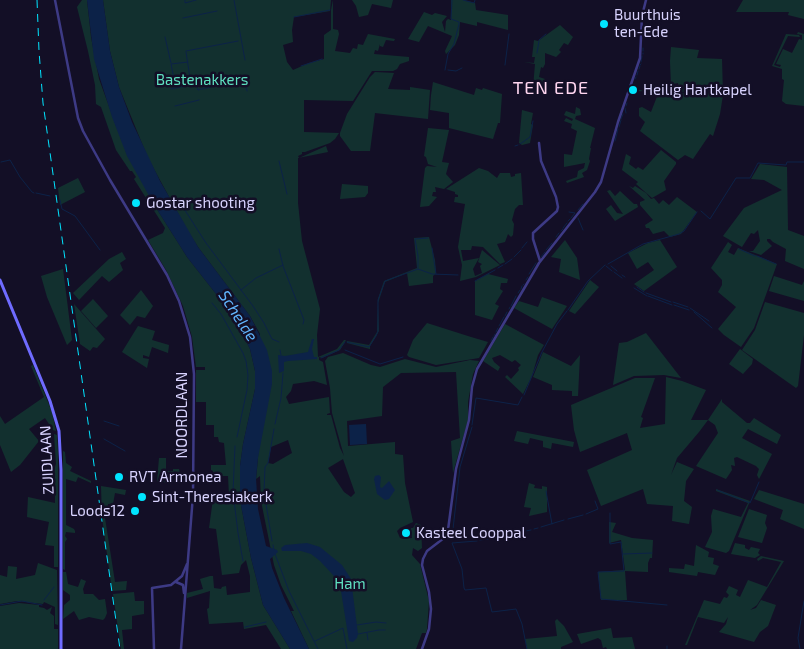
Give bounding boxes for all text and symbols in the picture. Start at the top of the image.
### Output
place label: Buurthuis ten-Ede [614,6,681,41]
marker: Buurthuis ten-Ede [598,18,610,30]
park label: Bastenakkers [156,71,248,89]
district label: TEN EDE [512,77,590,99]
place label: Heilig Hartkapel [643,81,752,99]
marker: Heilig Hartkapel [627,84,639,96]
place label: Gostar shooting [146,194,255,212]
marker: Gostar shooting [130,197,142,209]
water label: Schelde [214,287,262,345]
street label: NOORDLAAN [173,372,191,458]
street label: ZUIDLAAN [36,425,58,495]
place label: RVT Armonea [129,468,221,486]
marker: RVT Armonea [113,471,125,483]
place label: Sint-Theresiakerk [152,488,272,506]
marker: Sint-Theresiakerk [136,491,148,503]
place label: Loods12 [70,502,125,520]
marker: Loods12 [129,505,141,517]
place label: Kasteel Cooppal [416,524,526,542]
marker: Kasteel Cooppal [400,527,412,539]
park label: Ham [334,575,366,593]

